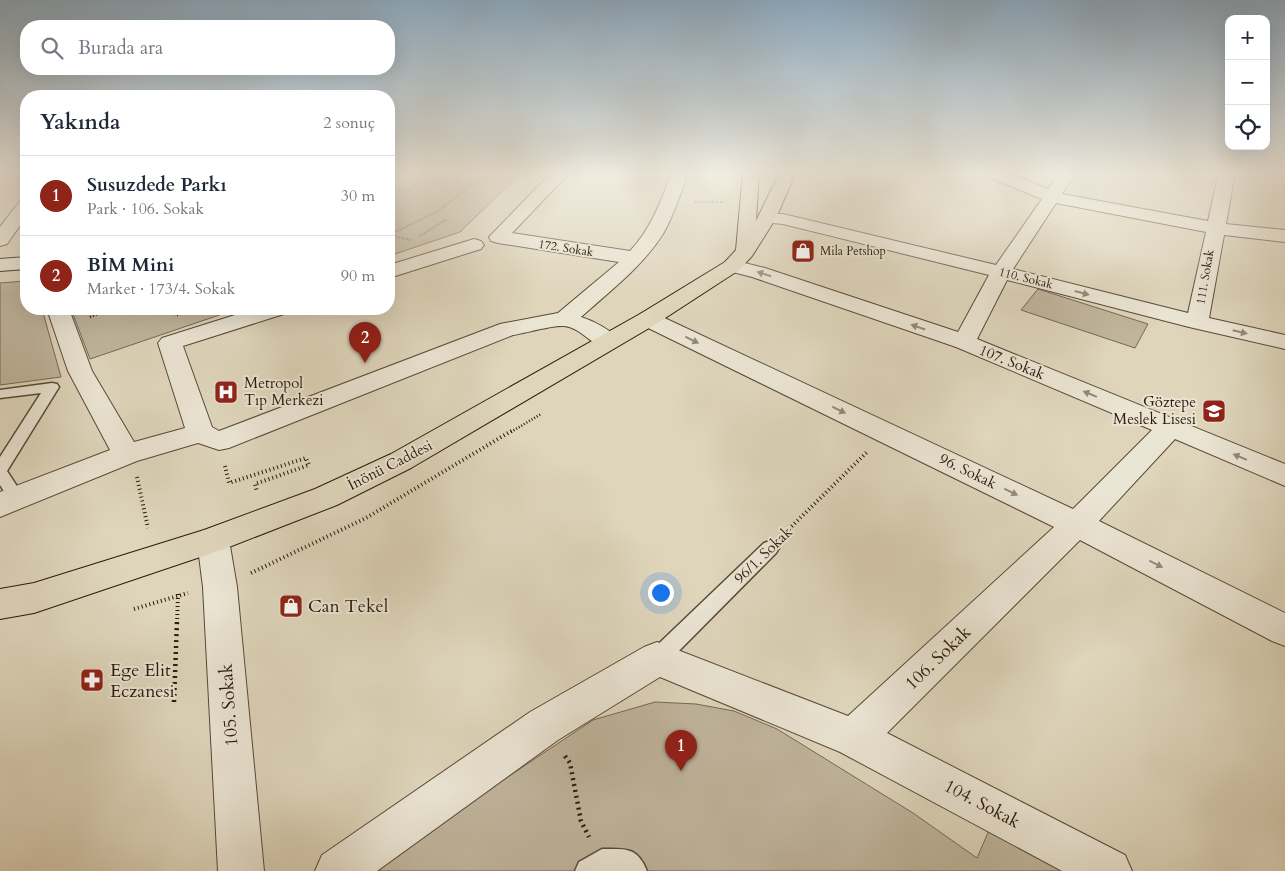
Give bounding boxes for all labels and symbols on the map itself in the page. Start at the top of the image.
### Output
street label: 172. Sokak [537,236,595,260]
shop icon: Mila Petshop [790,238,816,264]
place label: Mila Petshop [820,243,886,259]
street label: 111. Sokak [1192,248,1218,306]
street label: 110. Sokak [997,264,1055,293]
one-way arrow [756,270,771,277]
one-way arrow [1075,289,1090,297]
pin: 2 [349,322,381,363]
one-way arrow [910,322,925,330]
one-way arrow [1233,328,1248,336]
one-way arrow [685,336,699,344]
street label: 107. Sokak [976,340,1048,384]
place label: Metropol Tıp Merkezi [244,373,323,410]
hospital icon: Metropol Tıp Merkezi [213,379,239,405]
one-way arrow [1083,390,1098,397]
place label: Göztepe Meslek Lisesi [1113,392,1196,429]
school or university icon: Göztepe Meslek Lisesi [1201,398,1227,424]
one-way arrow [832,406,846,414]
street label: İnönü Caddesi [344,435,436,495]
street label: 96. Sokak [936,449,1000,493]
one-way arrow [1233,452,1247,460]
one-way arrow [1004,488,1018,496]
street label: 96/1. Sokak [729,522,797,588]
one-way arrow [1149,560,1164,568]
your location [648,580,674,606]
shop icon: Can Tekel [278,593,304,619]
place label: Can Tekel [308,594,389,619]
street label: 106. Sokak [900,620,977,696]
place label: Ege Elit Eczanesi [110,658,175,704]
street label: 105. Sokak [214,662,244,747]
pharmacy icon: Ege Elit Eczanesi [79,667,105,693]
pin: 1 [665,730,697,771]
street label: 104. Sokak [940,774,1025,835]

